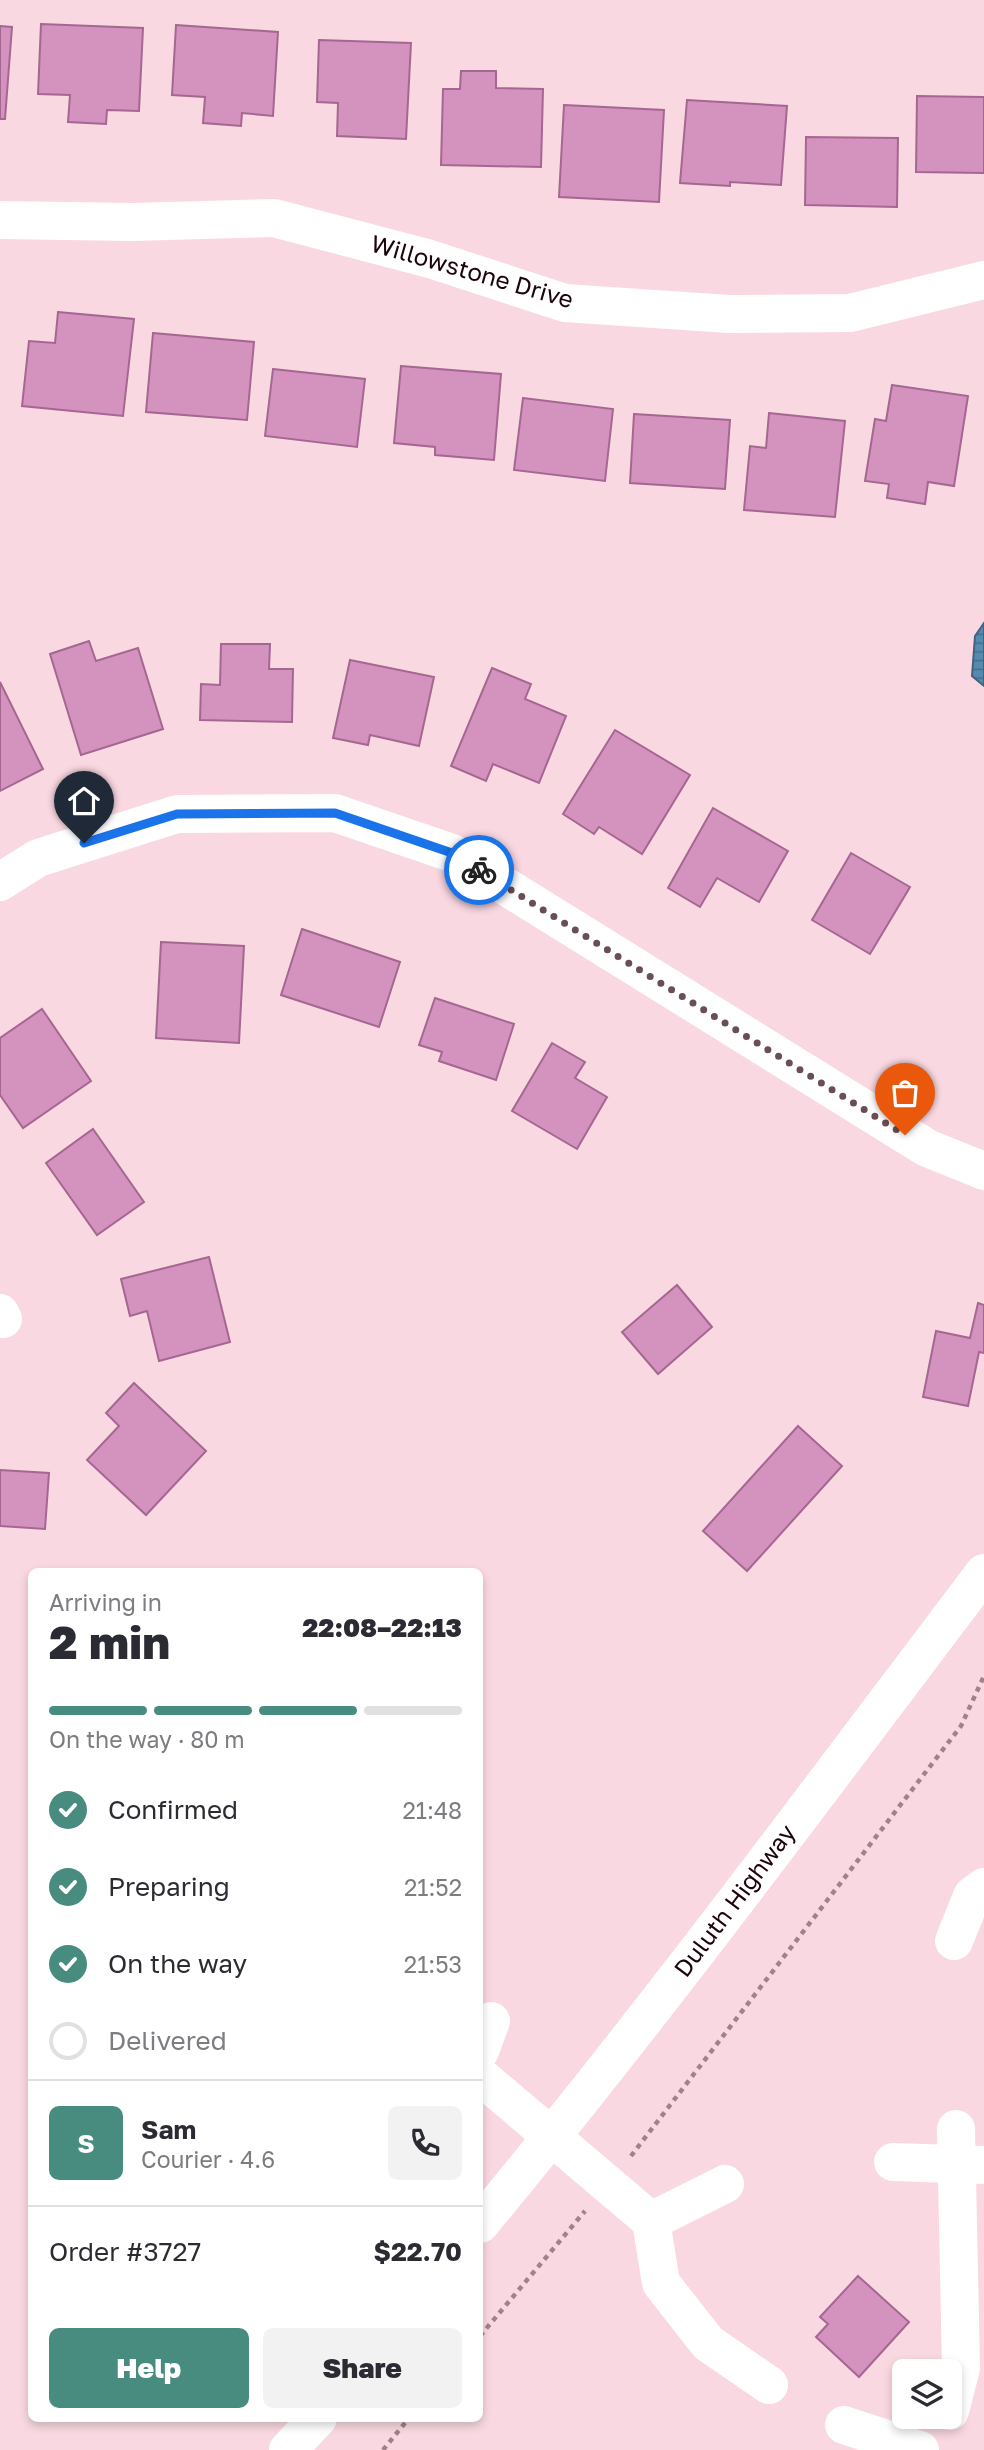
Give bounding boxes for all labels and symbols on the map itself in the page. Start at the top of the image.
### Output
street label: Willowstone Drive [368,228,577,313]
pin [54,771,114,843]
courier [444,835,514,905]
pin [875,1063,935,1135]
street label: Duluth Highway [667,1818,801,1982]

